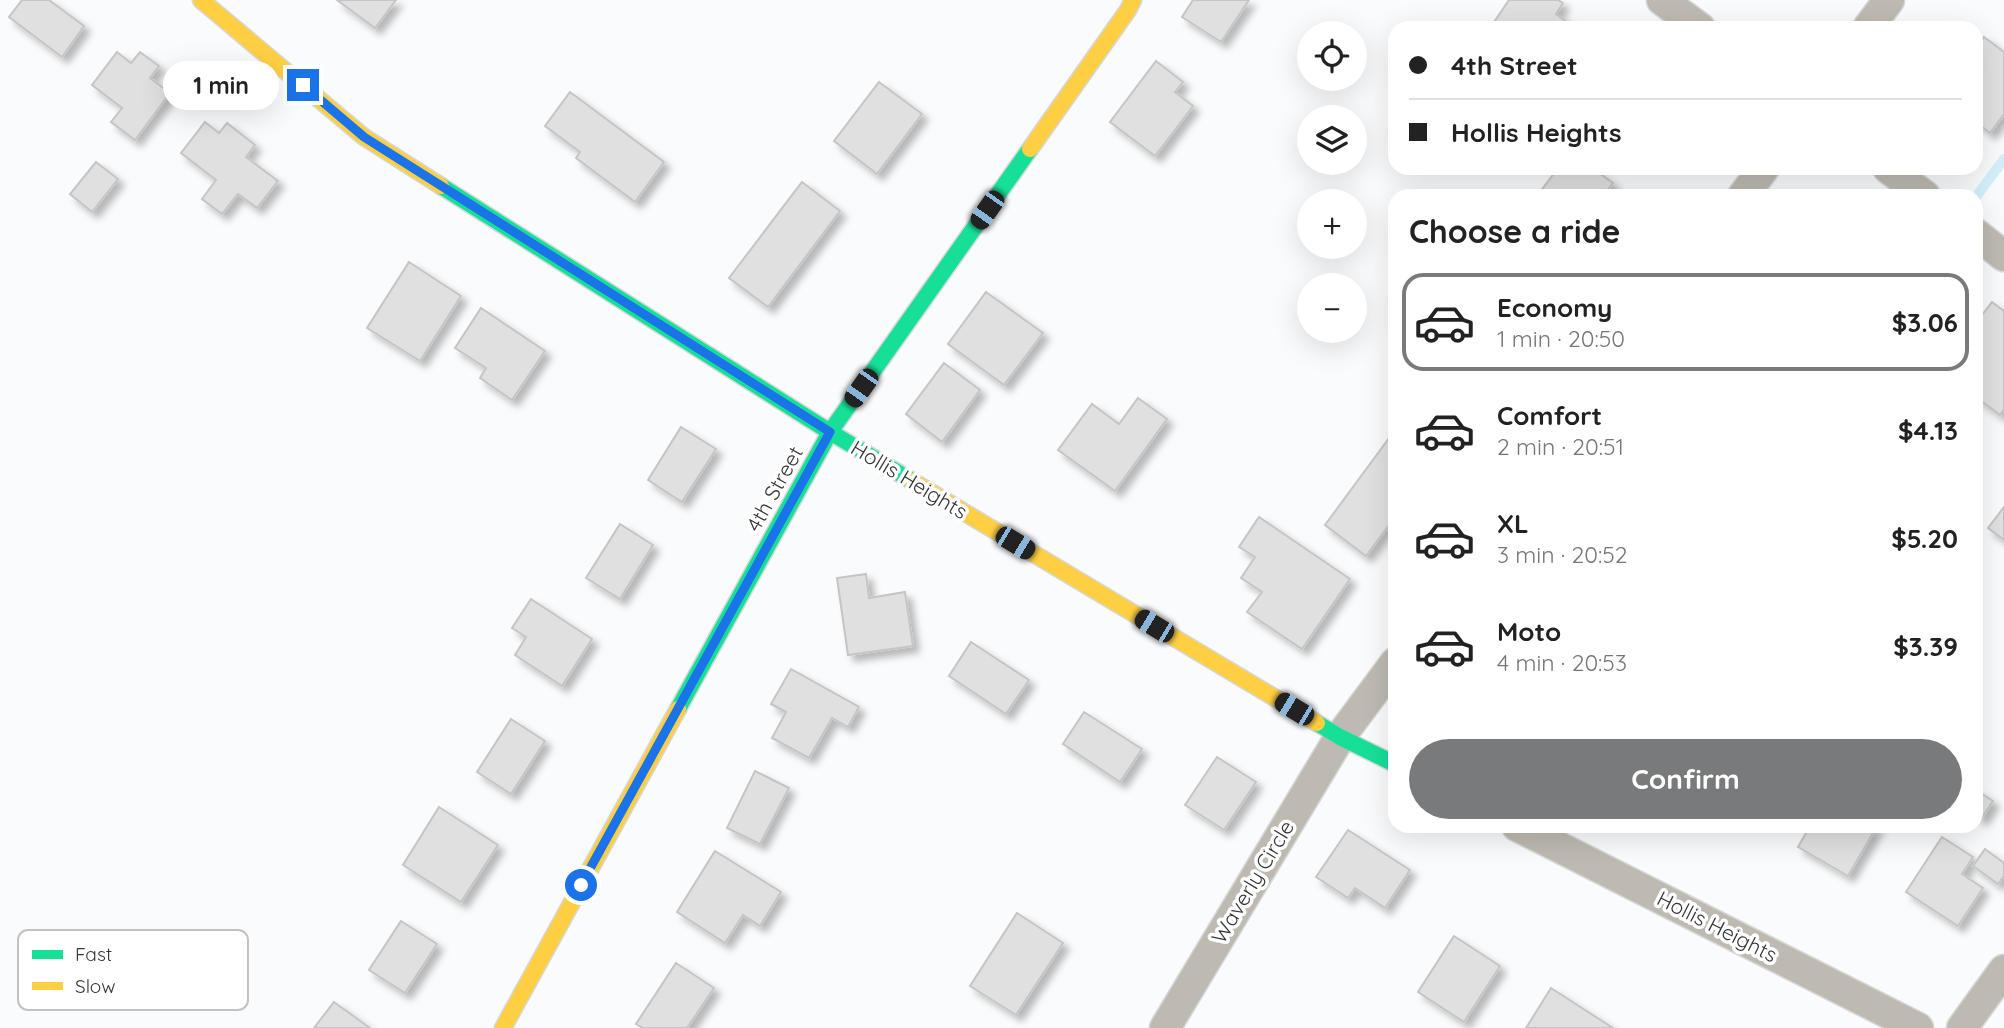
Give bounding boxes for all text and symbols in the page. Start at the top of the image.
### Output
map controls [1297,21,1367,343]
button: locate [1297,21,1367,91]
text: 4th Street [1451,49,1578,82]
callout: 1 min [163,60,278,110]
route end [287,69,319,101]
text: 1 min [193,71,249,100]
button: layers [1297,105,1367,175]
text: Hollis Heights [1451,116,1622,149]
car [967,187,1008,233]
button: + [1297,189,1367,259]
text: Choose a ride [1409,211,1621,251]
button: − [1297,273,1367,343]
icon: car [1413,291,1476,354]
text: Economy [1497,291,1612,324]
text: $3.06 [1892,306,1958,339]
text: 1 min · 20:50 [1497,324,1625,353]
car [841,365,882,411]
icon: car [1413,399,1476,462]
text: Comfort [1497,399,1602,432]
text: $4.13 [1898,414,1958,447]
text: 2 min · 20:51 [1497,432,1624,461]
street label: Hollis Heights [846,434,973,524]
street label: 4th Street [740,441,808,536]
icon: car [1413,507,1476,570]
text: XL [1497,507,1529,540]
text: $5.20 [1891,522,1958,555]
car [992,523,1039,563]
text: 3 min · 20:52 [1497,540,1628,569]
car [1131,606,1178,646]
icon: car [1413,615,1476,678]
text: Moto [1497,615,1561,648]
text: $3.39 [1893,630,1958,663]
text: 4 min · 20:53 [1497,648,1627,677]
car [1271,689,1318,729]
button: Confirm [1409,739,1962,819]
street label: Waverly Circle [1205,815,1299,948]
route start [565,869,597,901]
street label: Hollis Heights [1653,885,1782,968]
legend [18,930,248,1010]
text: Fast [75,942,112,966]
text: Slow [75,974,116,998]

